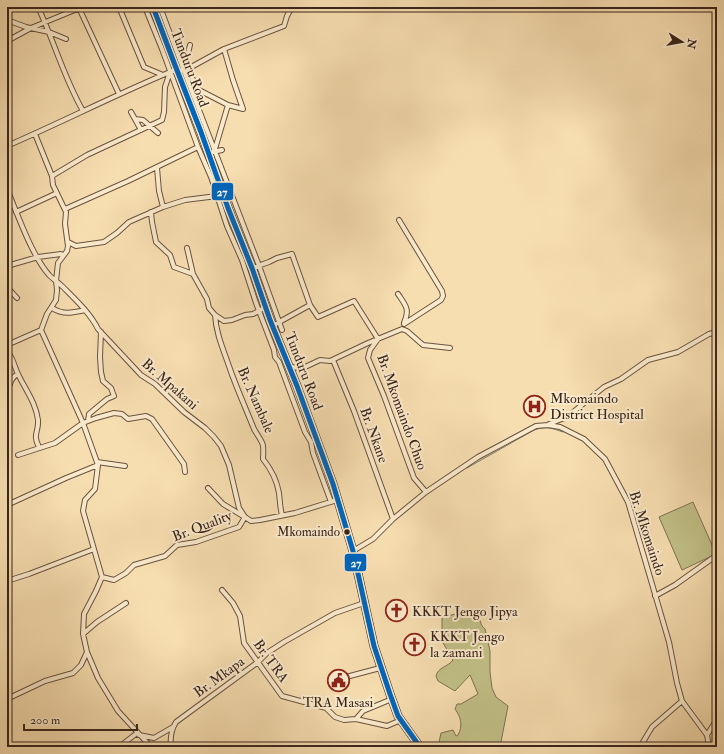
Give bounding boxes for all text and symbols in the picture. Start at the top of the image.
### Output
north arrow [662,22,702,62]
street label: Tunduru Road [167,27,213,110]
text: N [684,37,699,51]
line badge: 27 [211,182,234,201]
text: 27 [217,186,228,199]
street label: Tunduru Road [281,330,327,413]
street label: Br. Mkomaindo Chuo [373,352,431,472]
street label: Br. Mpakani [138,355,202,414]
street label: Br. Nambale [234,364,278,436]
place label: Mkomaindo District Hospital [550,390,644,424]
hospital icon: Mkomaindo District Hospital [521,393,547,419]
street label: Br. Nkane [356,405,392,465]
street label: Br. Mkomaindo [625,489,669,578]
street label: Br. Quality [170,507,235,546]
place label: Mkomaindo [277,524,340,540]
marker: Mkomaindo [342,527,352,537]
line badge: 27 [344,553,367,572]
text: 27 [351,557,362,570]
church icon: KKKT Jengo Jipya [384,598,410,624]
place label: KKKT Jengo Jipya [412,603,518,621]
place label: KKKT Jengo la zamani [430,628,505,661]
church icon: KKKT Jengo la zamani [402,631,428,657]
street label: Br. TRA [250,636,292,686]
street label: Br. Mkapa [190,653,248,702]
public building icon: TRA Masasi [325,667,351,693]
place label: TRA Masasi [303,694,374,711]
scale bar [24,706,137,732]
text: 200 m [30,713,61,728]

